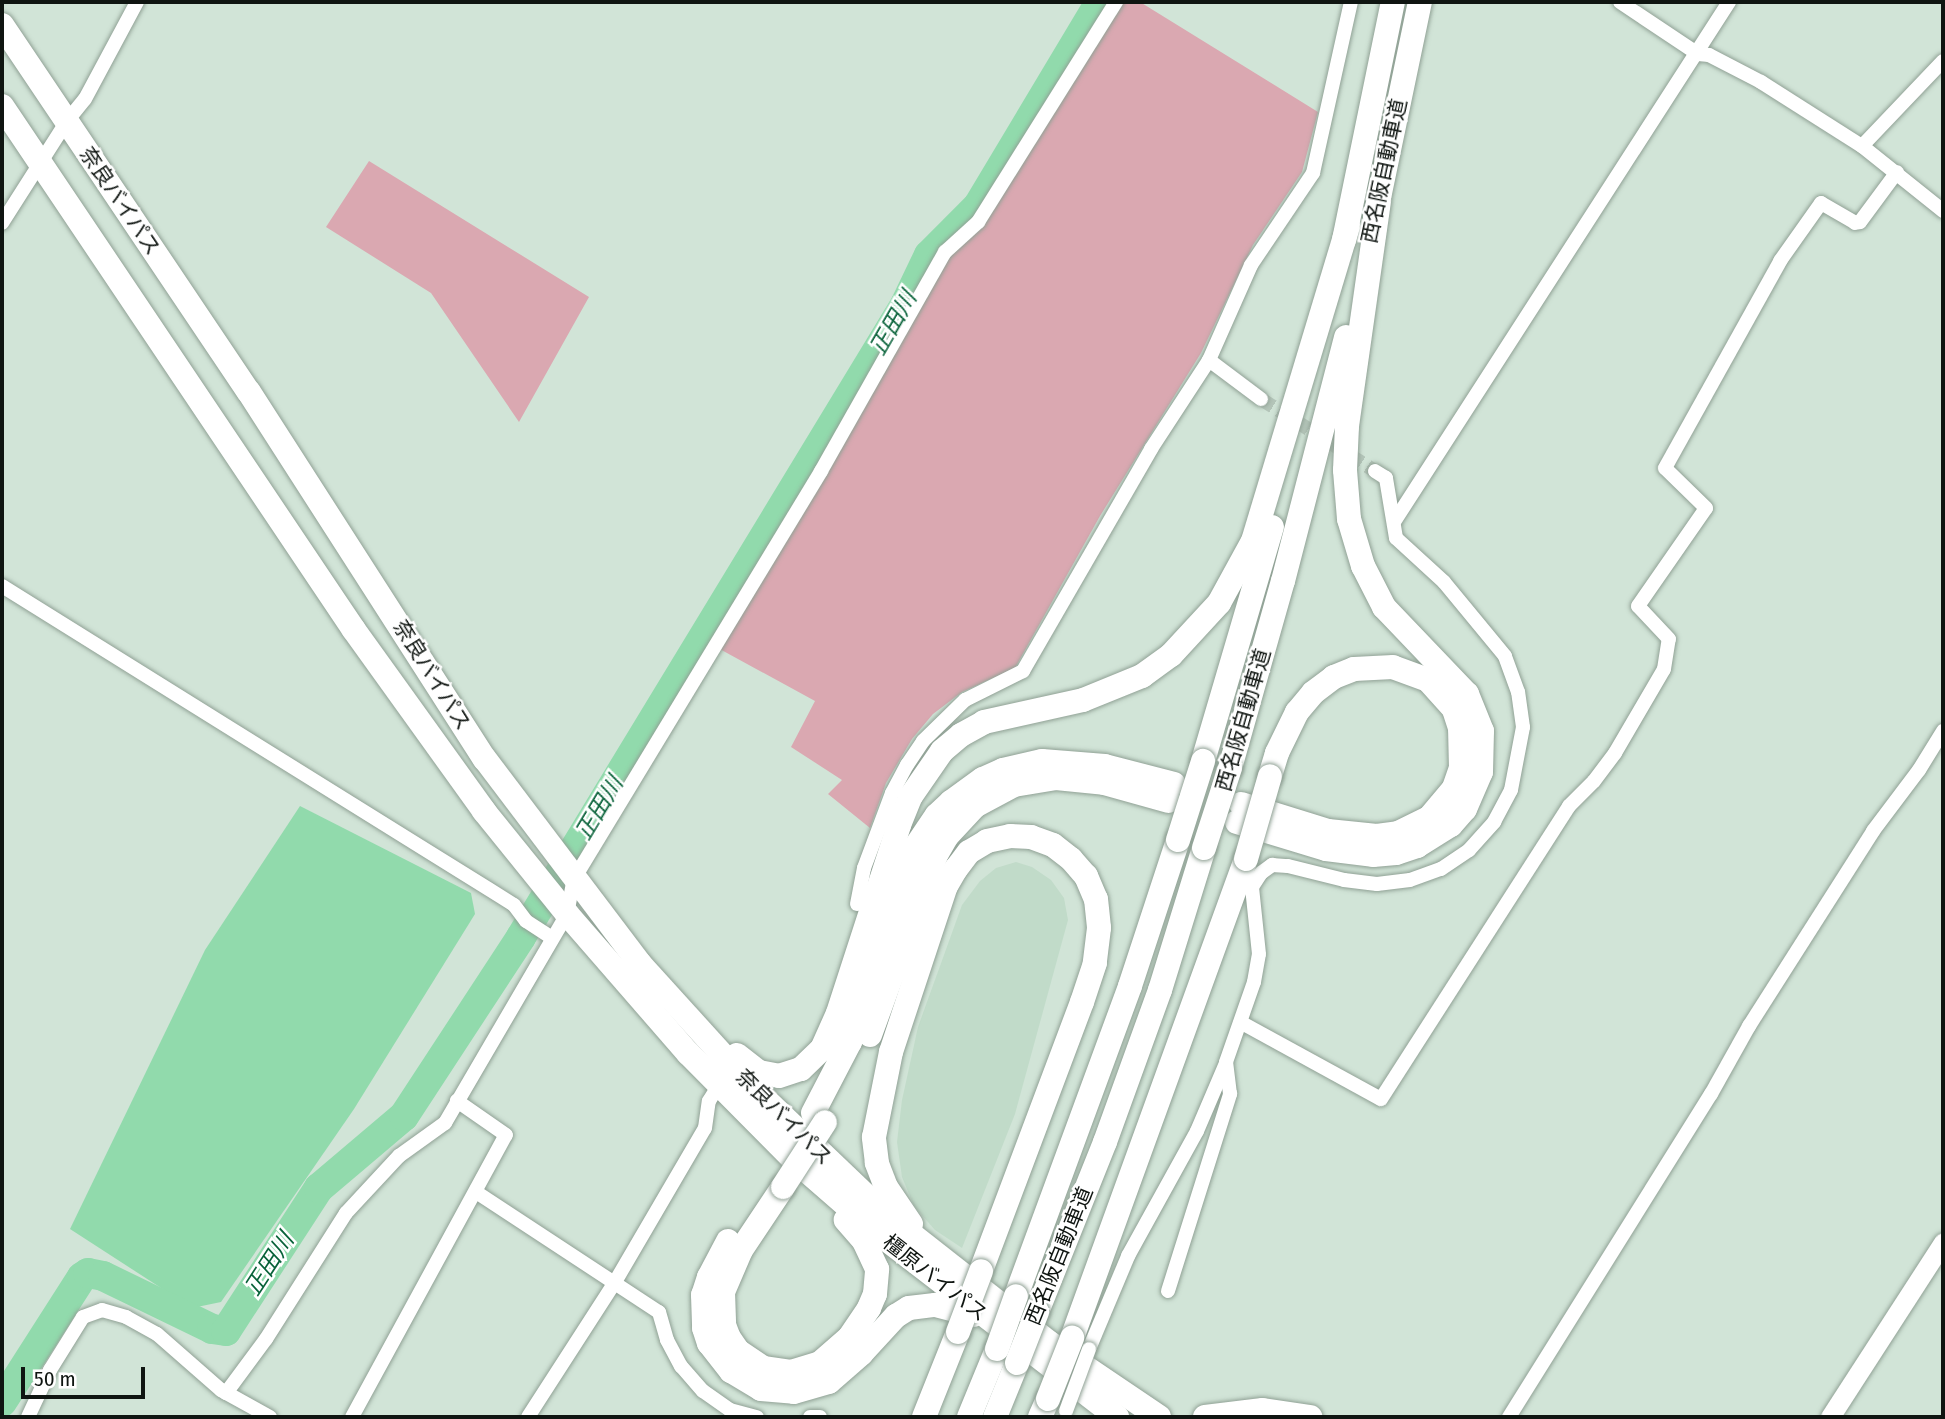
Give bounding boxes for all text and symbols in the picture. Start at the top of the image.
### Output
street label: 西名阪自動車道 [1356,96,1412,246]
street label: 奈良バイパス [74,142,166,260]
water label: 正田川 [864,286,922,360]
street label: 奈良バイパス [388,615,476,735]
street label: 西名阪自動車道 [1211,646,1275,794]
water label: 正田川 [569,771,629,845]
street label: 奈良バイパス [731,1064,837,1170]
street label: 西名阪自動車道 [1020,1183,1098,1329]
water label: 正田川 [239,1228,299,1300]
street label: 橿原バイパス [878,1229,992,1327]
scale bar [24,1352,149,1396]
text: 50 m [34,1366,76,1392]

